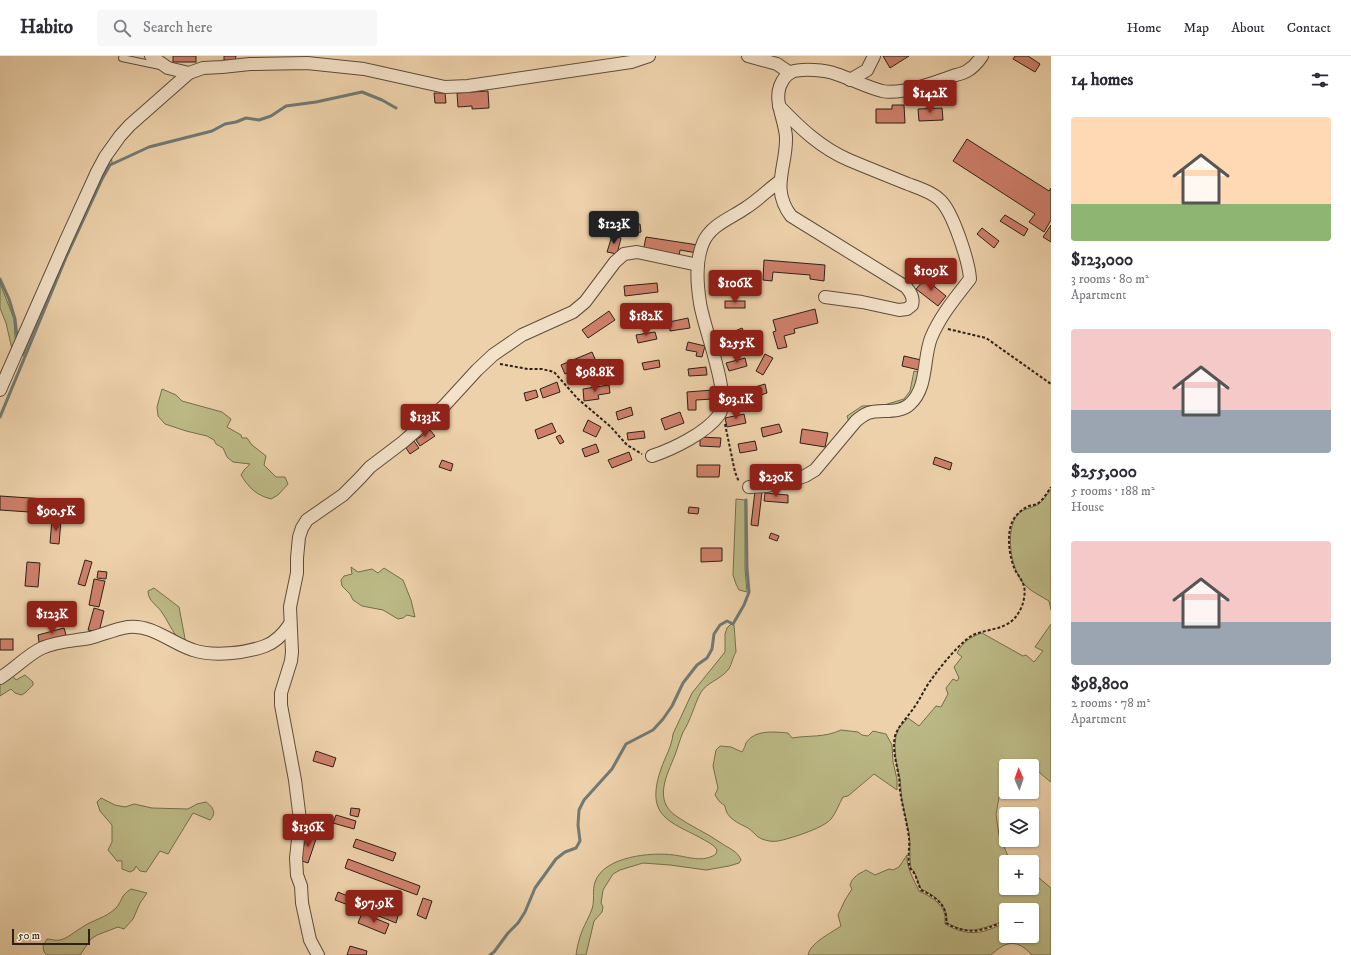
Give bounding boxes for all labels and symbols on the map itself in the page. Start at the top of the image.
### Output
pin: $142K [902,80,958,114]
pin: $123K [586,211,642,245]
pin: $109K [903,258,959,292]
pin: $106K [707,270,763,304]
pin: $182K [618,303,674,337]
pin: $255K [709,330,765,364]
pin: $98.8K [562,359,628,393]
pin: $93.1K [703,386,769,420]
pin: $133K [397,404,453,438]
pin: $230K [748,464,804,498]
pin: $90.5K [23,498,89,532]
pin: $123K [24,601,80,635]
north arrow [999,759,1039,799]
pin: $136K [280,814,336,848]
pin: $97.9K [341,890,407,924]
scale bar [12,927,90,946]

